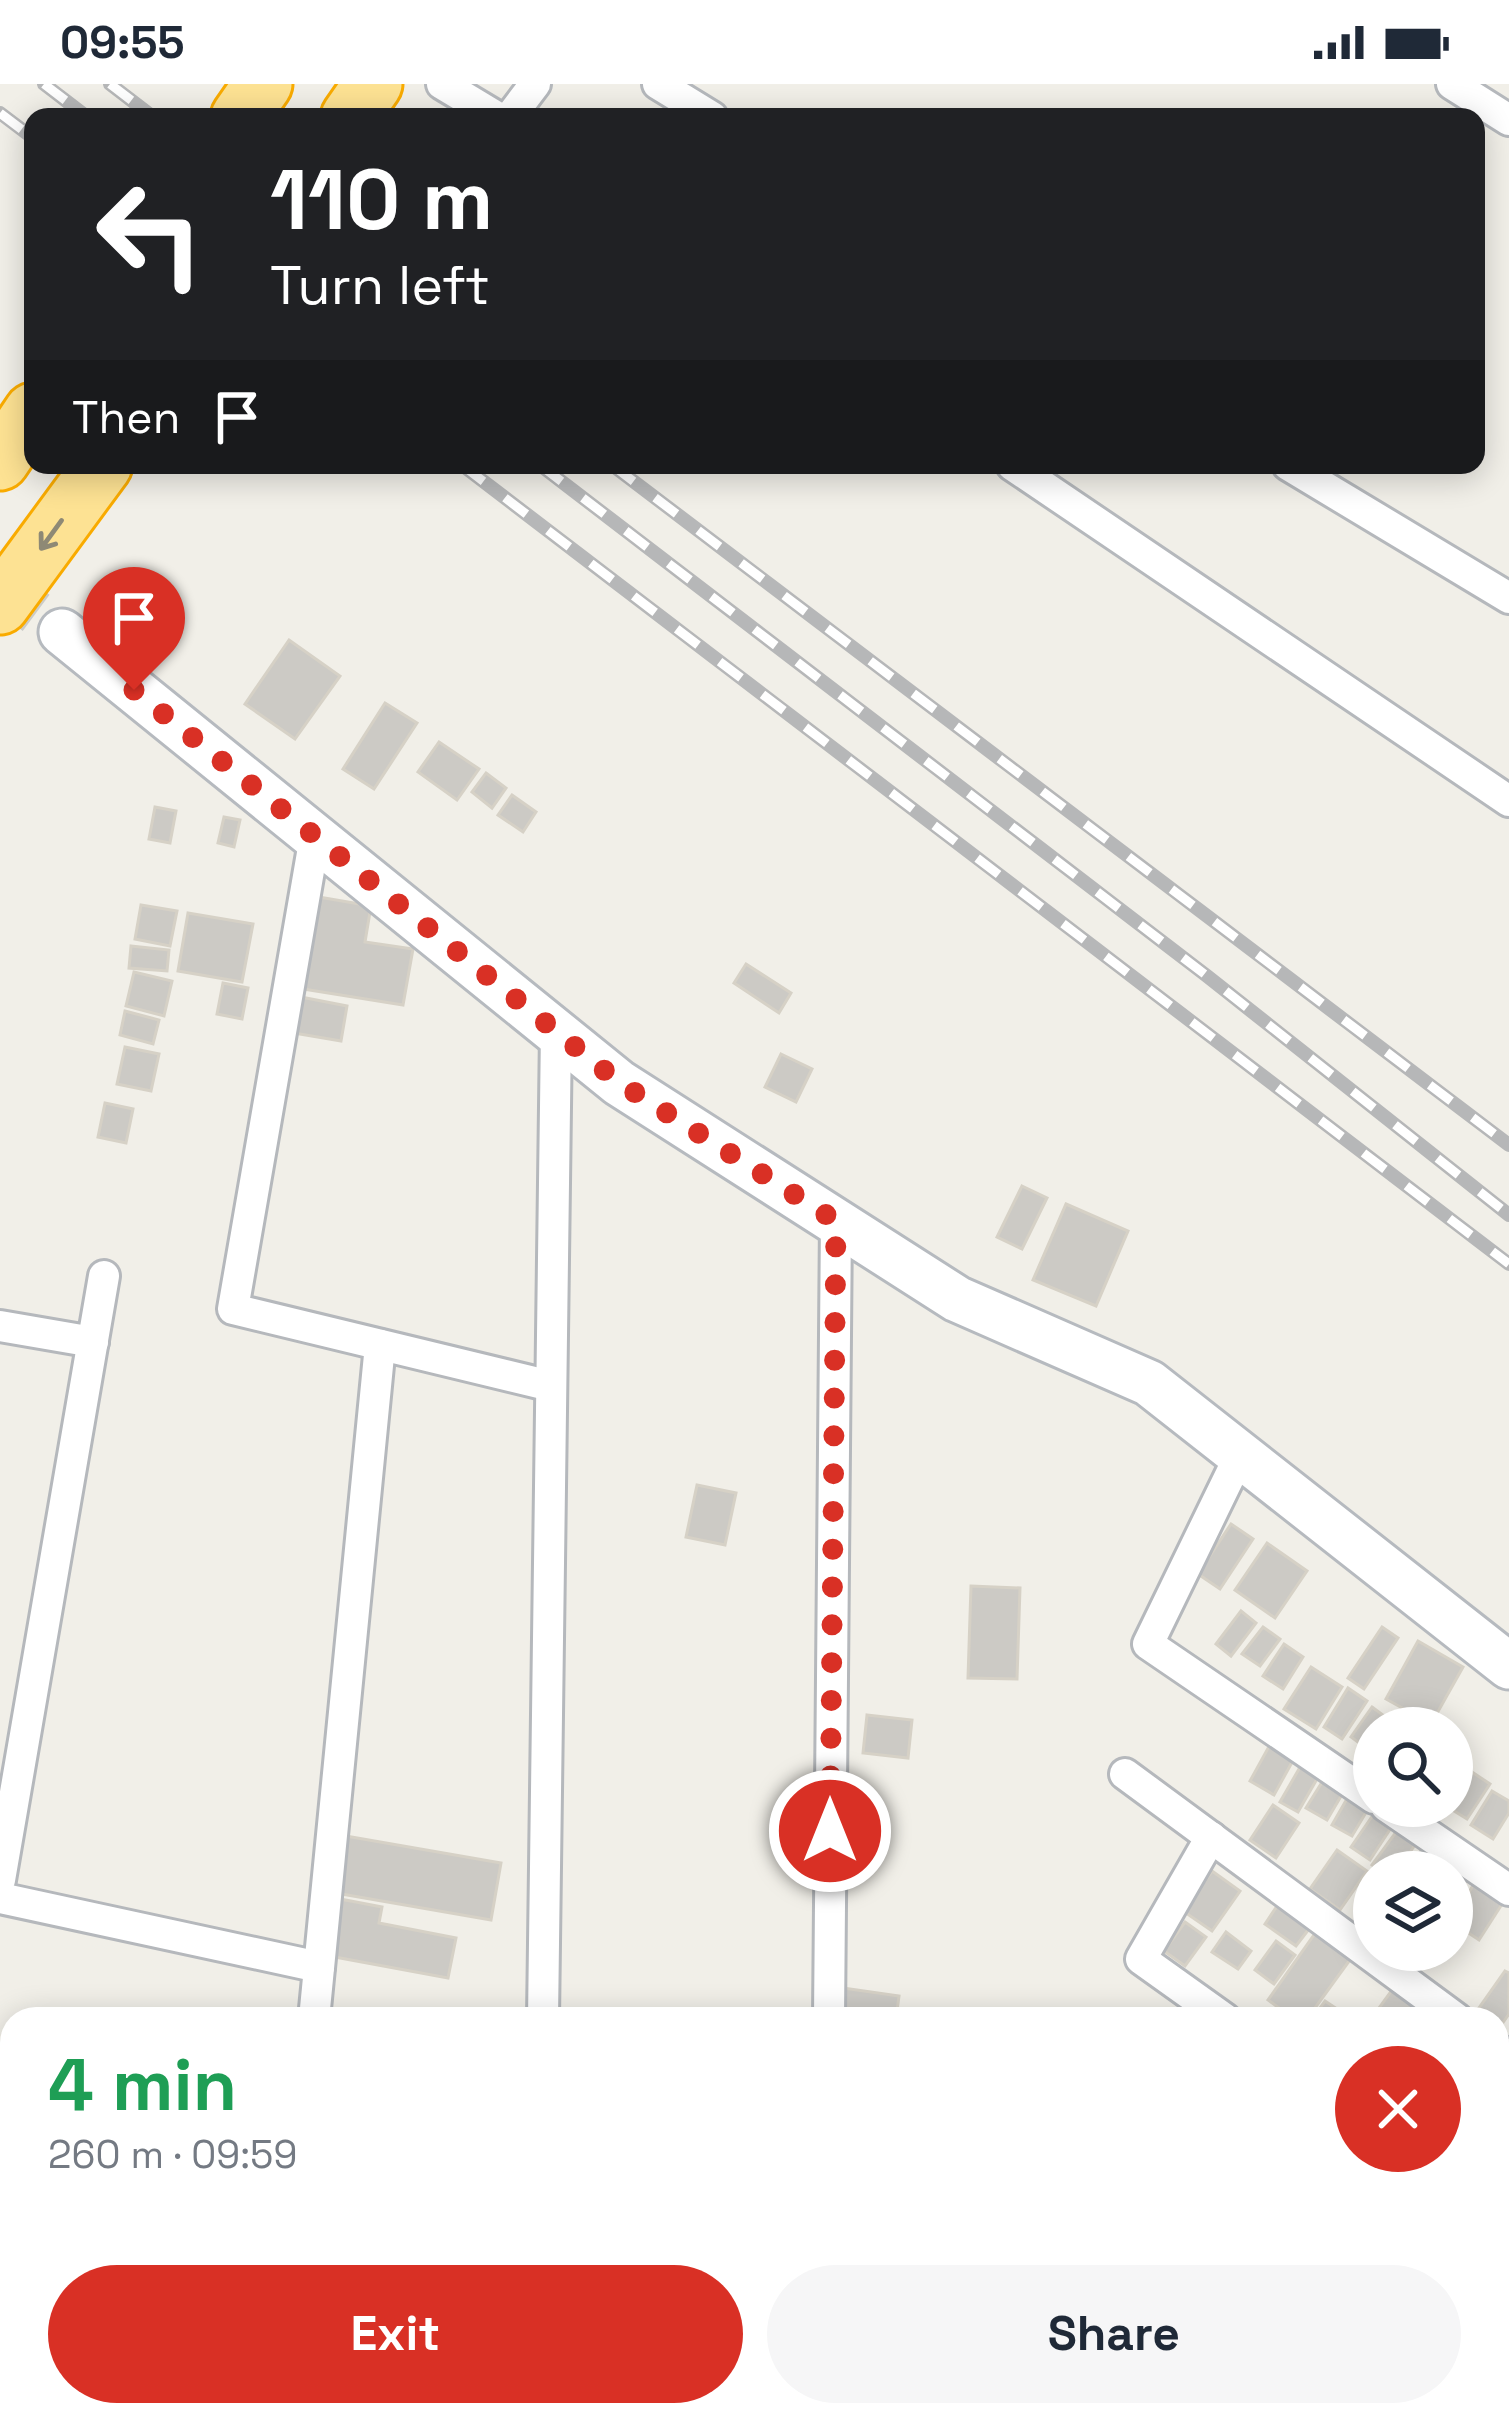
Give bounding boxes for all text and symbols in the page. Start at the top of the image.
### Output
text: 09:55 [60,14,184,71]
text: 110 m [270,146,493,254]
icon: left [72,156,228,312]
text: Turn left [270,251,490,320]
icon: arrive [204,384,270,450]
text: Then [72,389,180,446]
one-way arrow [39,518,65,551]
pin [83,567,185,690]
icon: arrive [101,585,167,651]
map controls [1353,1707,1473,1971]
button: search [1353,1707,1473,1827]
position arrow [767,1768,893,1894]
button: layers [1353,1851,1473,1971]
text: 4 min [48,2039,237,2131]
button: close [1335,2046,1461,2172]
text: 260 m · 09:59 [48,2130,297,2179]
button: Exit [48,2265,743,2403]
button: Share [767,2265,1461,2403]

